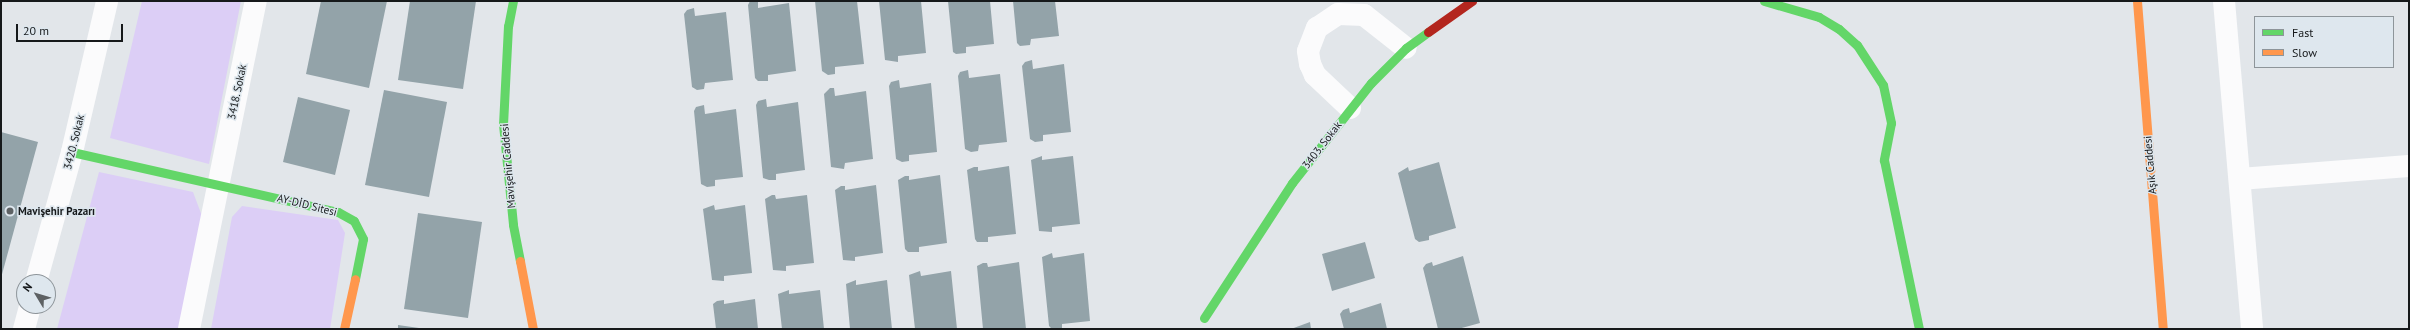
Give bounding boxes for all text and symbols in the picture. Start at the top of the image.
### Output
scale bar [18,16,125,42]
legend [2254,16,2394,68]
text: 20 m [23,23,49,38]
text: Fast [2292,25,2313,40]
text: Slow [2292,45,2317,60]
street label: 3418. Sokak [225,63,249,121]
street label: 3420. Sokak [61,113,87,171]
street label: 3403. Sokak [1299,118,1345,172]
street label: Mavişehir Caddesi [498,123,518,209]
street label: Aşık Caddesi [2141,135,2159,195]
street label: AY-DİD Sitesi [276,191,338,219]
place label: Mavişehir Pazarı [18,204,95,218]
marker: Mavişehir Pazarı [5,206,15,216]
north arrow [16,274,56,314]
text: N [20,280,35,294]

